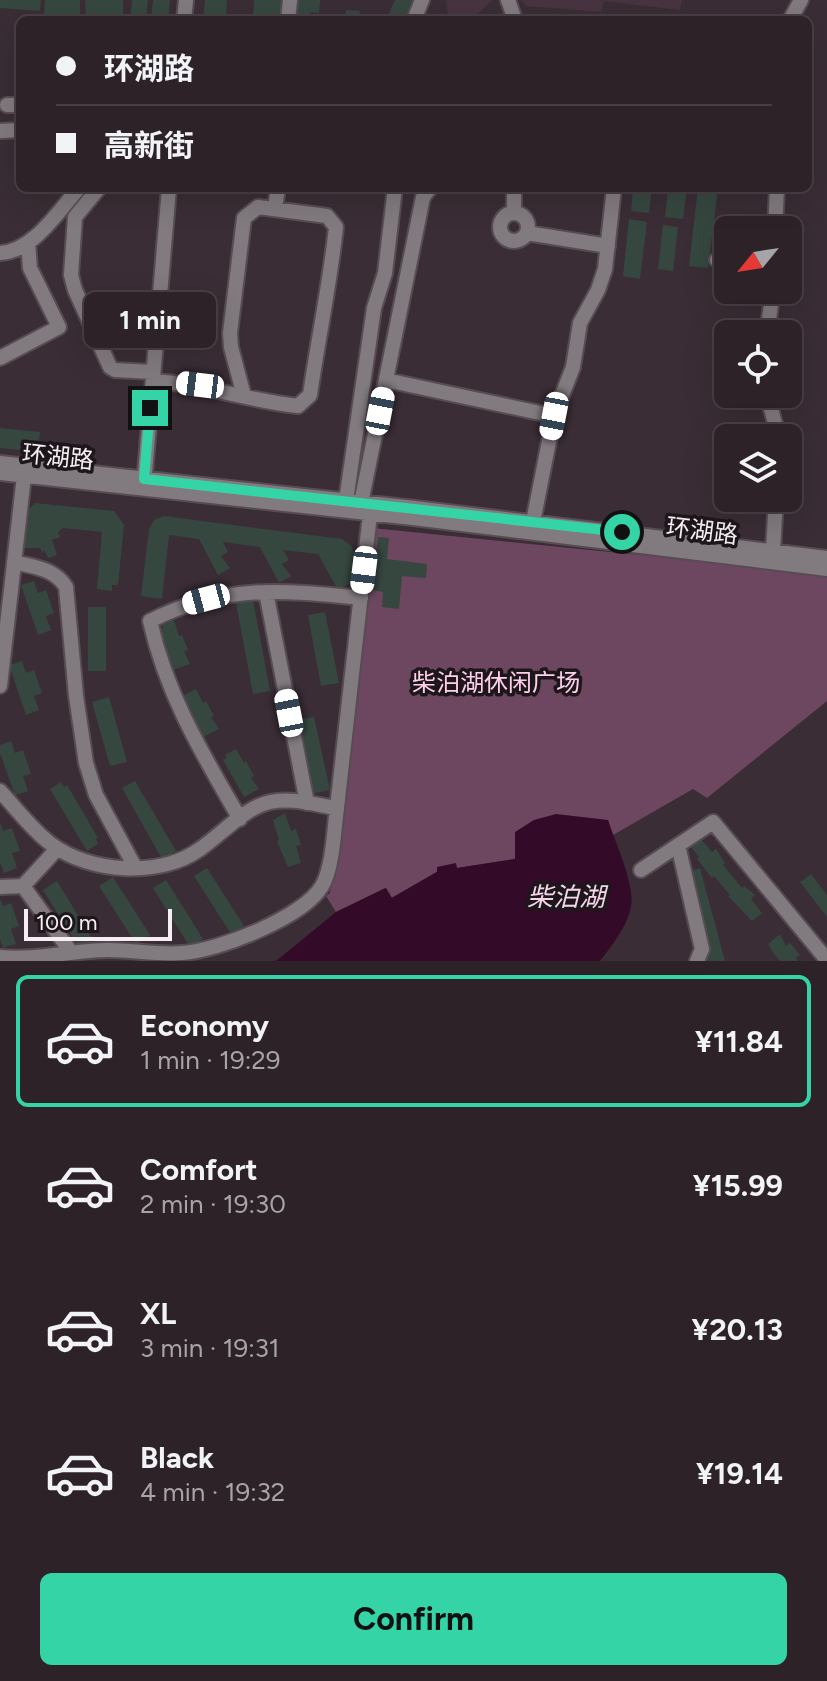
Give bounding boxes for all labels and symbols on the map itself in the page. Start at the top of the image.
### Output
north arrow [714,216,802,304]
callout: 1 min [84,292,216,348]
car [175,370,225,400]
car [364,385,396,437]
route end [132,390,168,426]
car [538,390,570,442]
street label: 环湖路 [21,438,95,475]
street label: 环湖路 [665,512,740,549]
route start [604,514,640,550]
car [349,545,379,595]
car [180,581,232,617]
park label: 柴泊湖休闲广场 [412,668,580,697]
car [273,687,305,739]
water label: 柴泊湖 [527,881,609,913]
scale bar [24,905,172,941]

